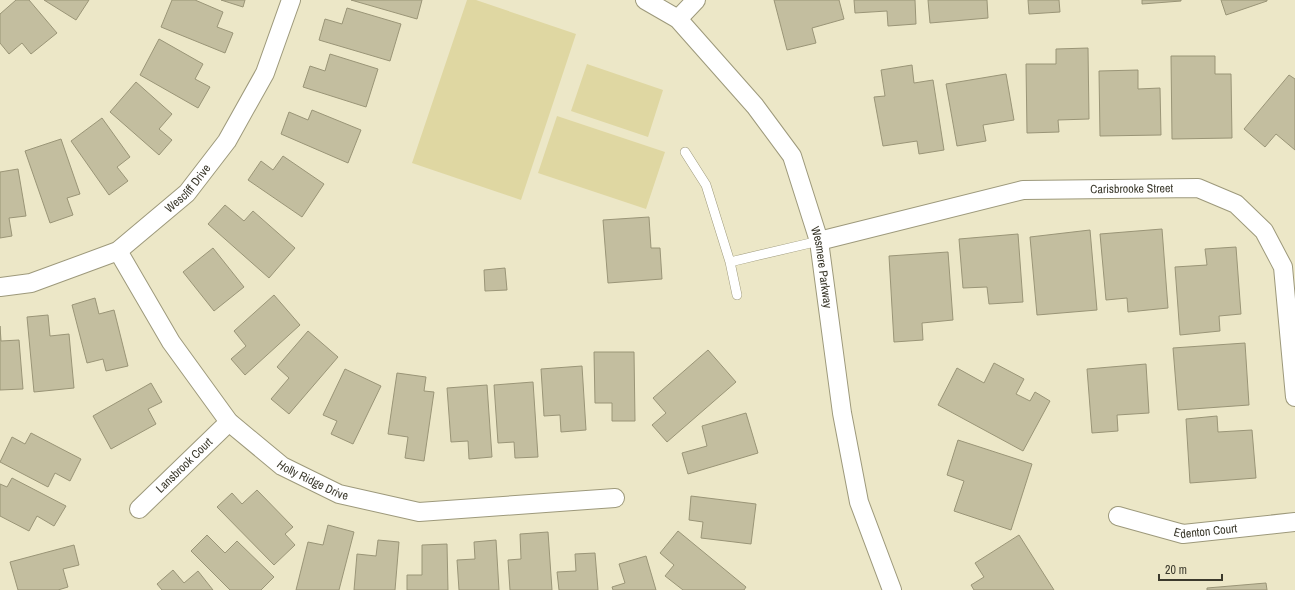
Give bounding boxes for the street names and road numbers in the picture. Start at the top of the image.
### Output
street label: Wescliff Drive [161,161,214,216]
street label: Carisbrooke Street [1090,180,1173,197]
street label: Wesmere Parkway [807,224,836,309]
street label: Lansbrook Court [153,434,216,496]
street label: Holly Ridge Drive [273,457,350,504]
street label: Edenton Court [1172,520,1238,542]

